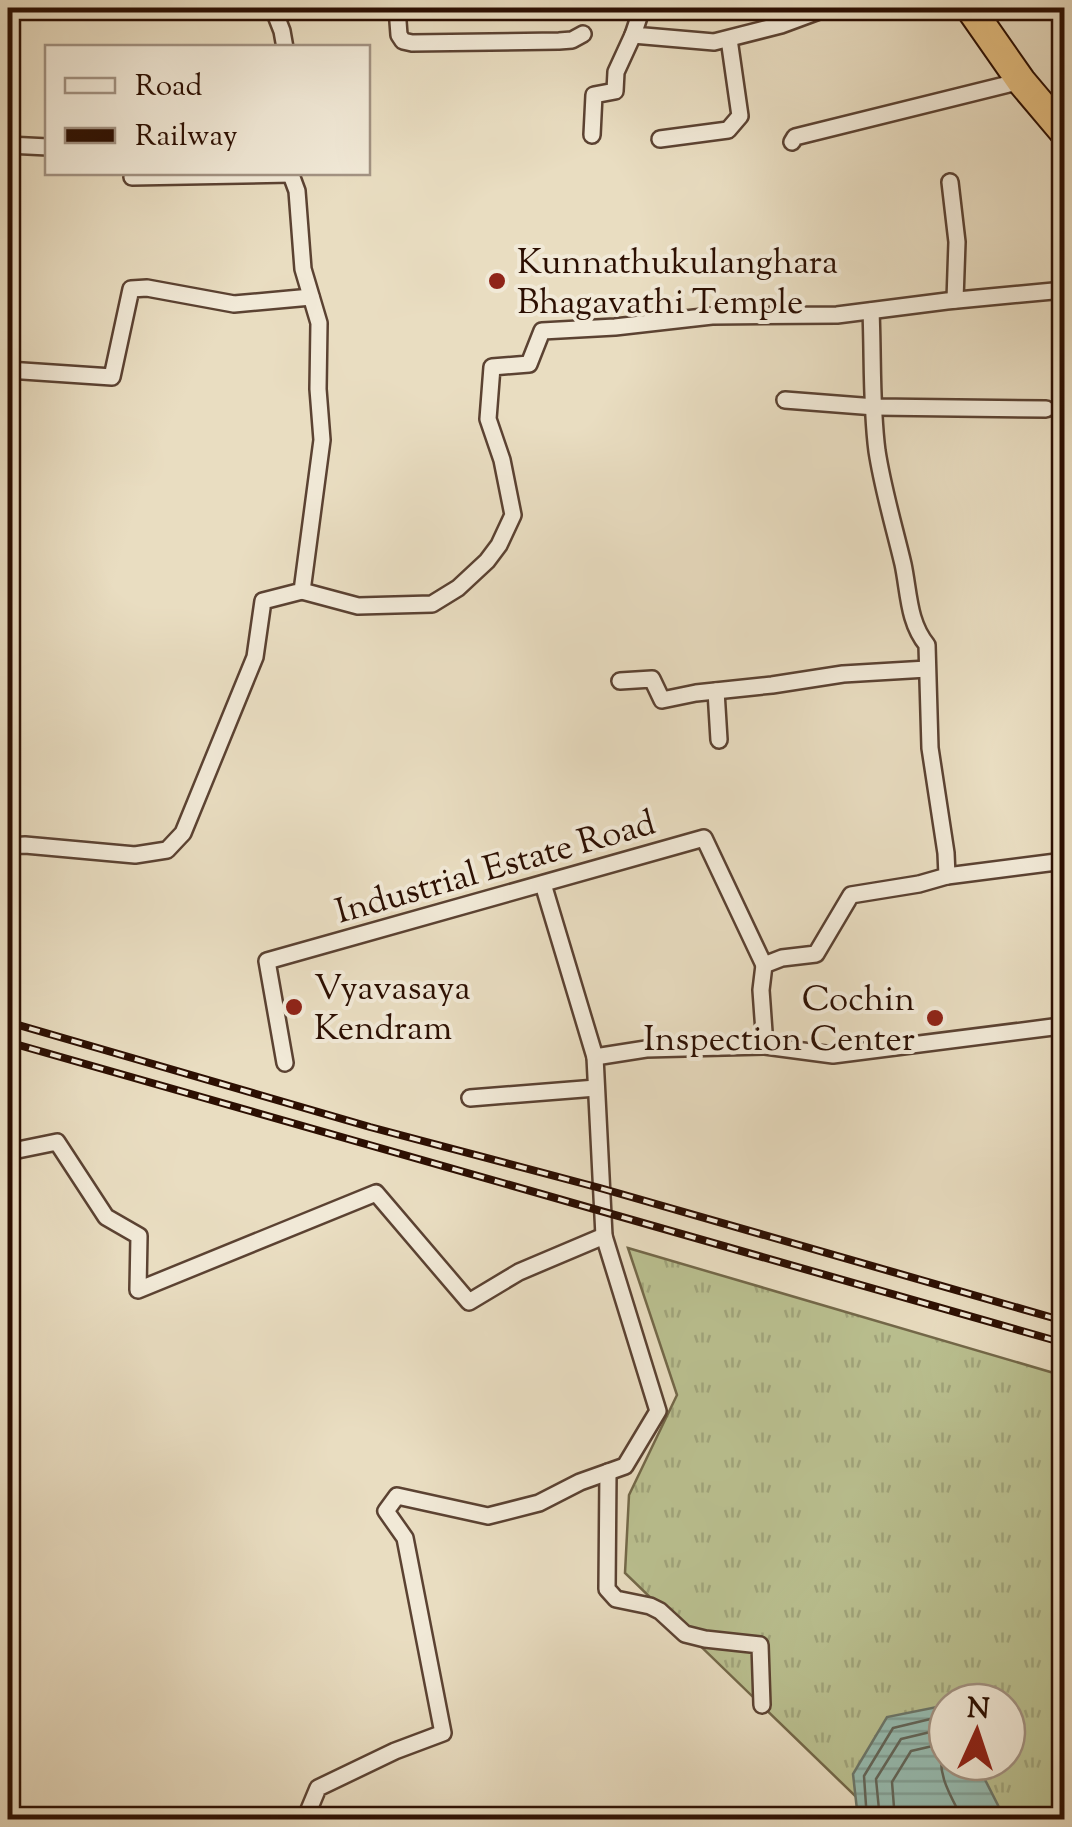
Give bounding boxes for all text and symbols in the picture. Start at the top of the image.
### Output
legend [45,45,370,175]
text: Road [135,66,202,109]
text: Railway [135,116,238,159]
place label: Kunnathukulanghara Bhagavathi Temple [517,239,838,330]
marker: Kunnathukulanghara Bhagavathi Temple [486,270,508,292]
street label: Industrial Estate Road [330,799,662,939]
place label: Vyavasaya Kendram [314,965,471,1056]
place label: Cochin Inspection Center [643,976,915,1067]
marker: Vyavasaya Kendram [283,996,305,1018]
marker: Cochin Inspection Center [924,1007,946,1029]
north arrow [927,1682,1027,1782]
text: N [966,1689,990,1731]

